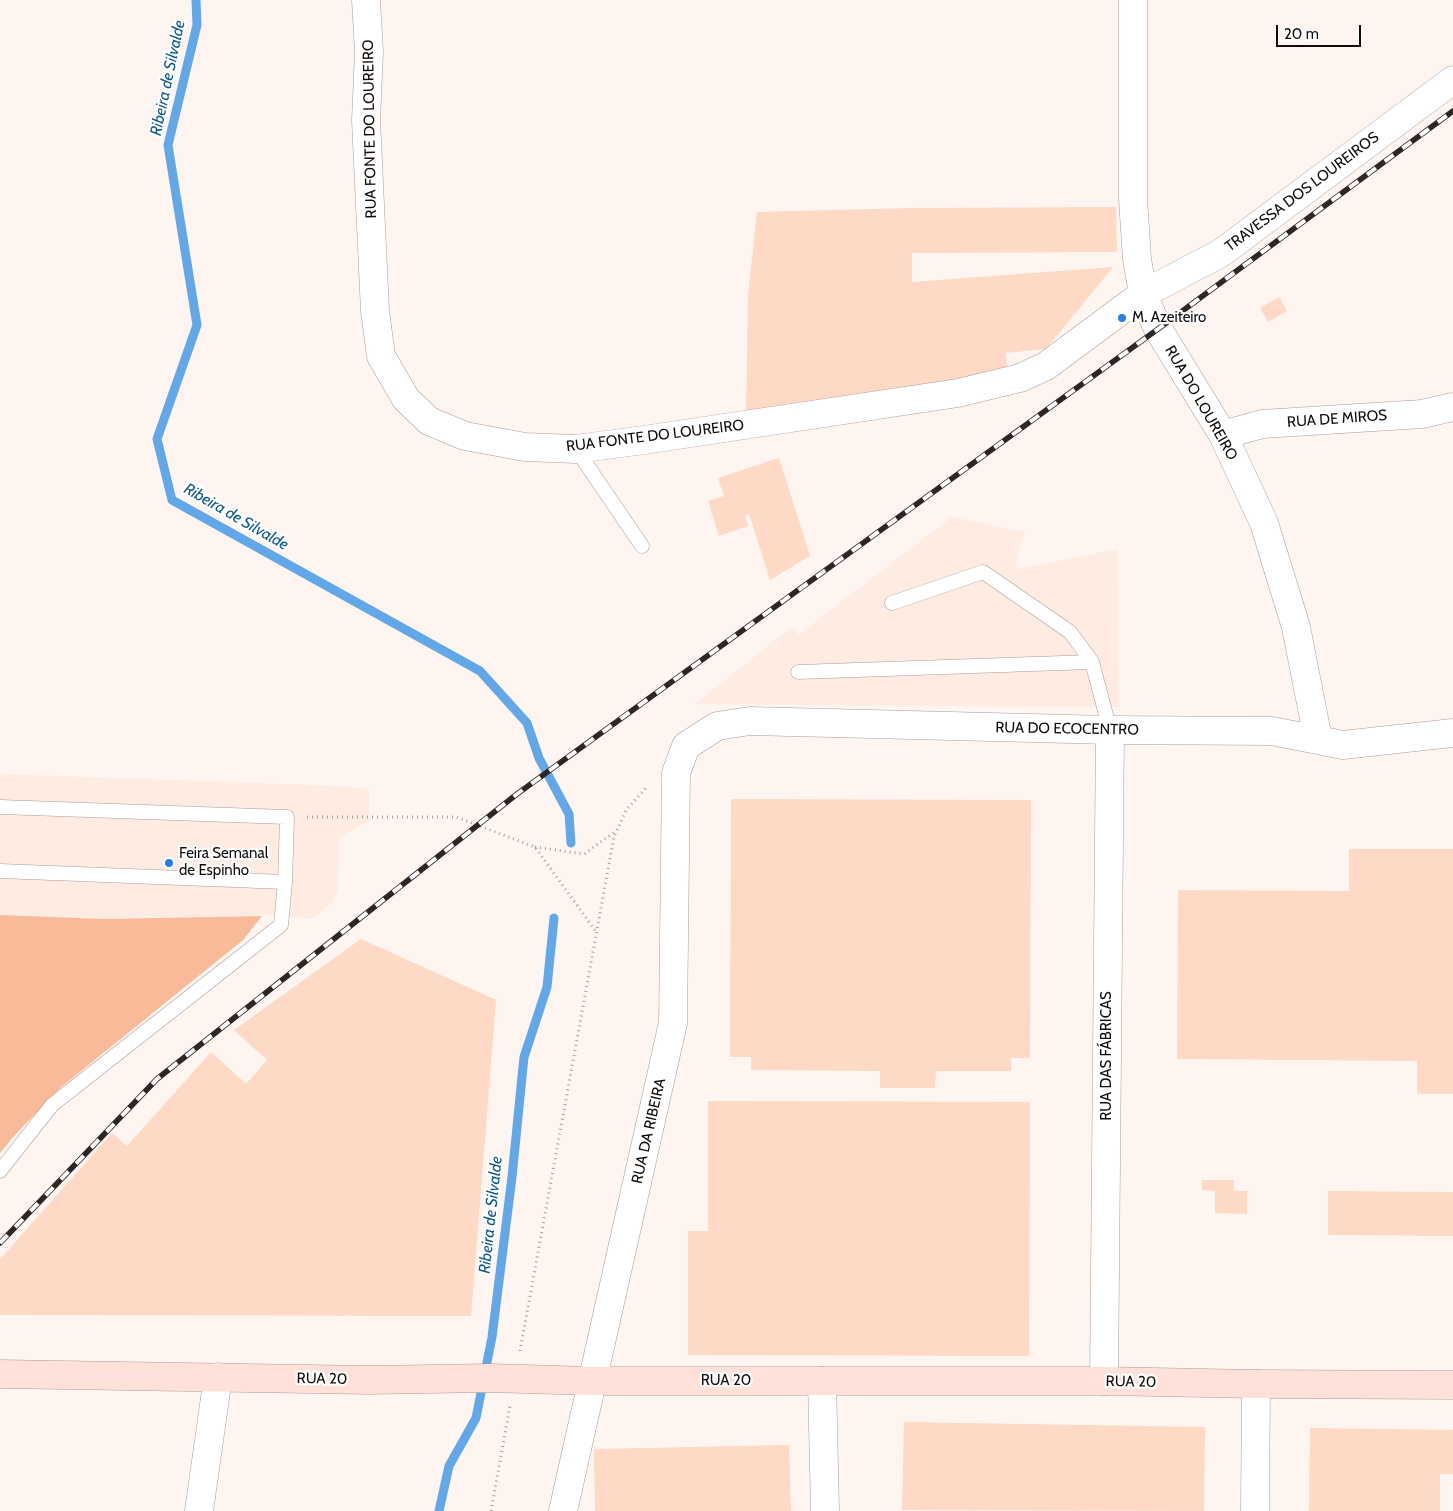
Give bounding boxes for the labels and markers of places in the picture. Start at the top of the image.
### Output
place label: M. Azeiteiro [1132,309,1206,327]
marker: M. Azeiteiro [1116,312,1128,324]
place label: Feira Semanal de Espinho [179,845,268,880]
marker: Feira Semanal de Espinho [163,857,175,869]

